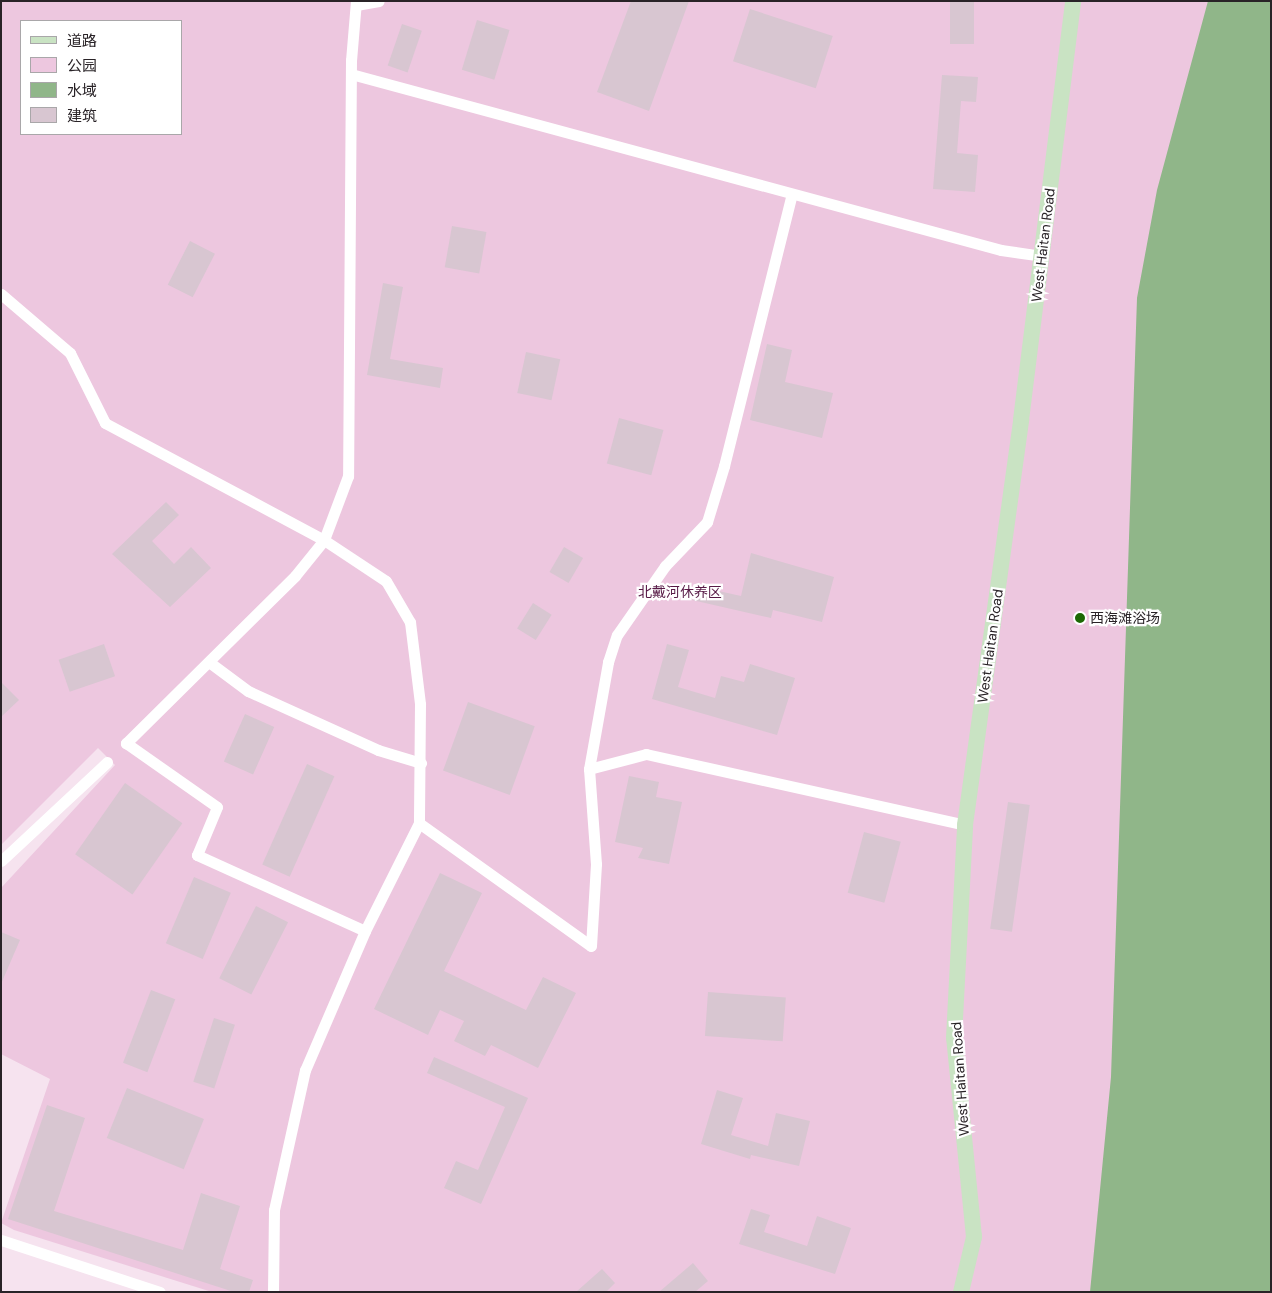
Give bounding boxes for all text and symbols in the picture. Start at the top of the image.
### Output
legend [20,20,182,135]
text: 道路 [67,31,97,51]
text: 公园 [67,56,97,76]
text: 水域 [67,81,97,101]
text: 建筑 [67,106,97,126]
street label: West Haitan Road [1028,187,1058,303]
park label: 北戴河休养区 [638,584,722,600]
street label: West Haitan Road [974,588,1006,704]
place label: 西海滩浴场 [1090,610,1160,626]
marker: 西海滩浴场 [1074,612,1086,624]
street label: West Haitan Road [948,1021,972,1137]

